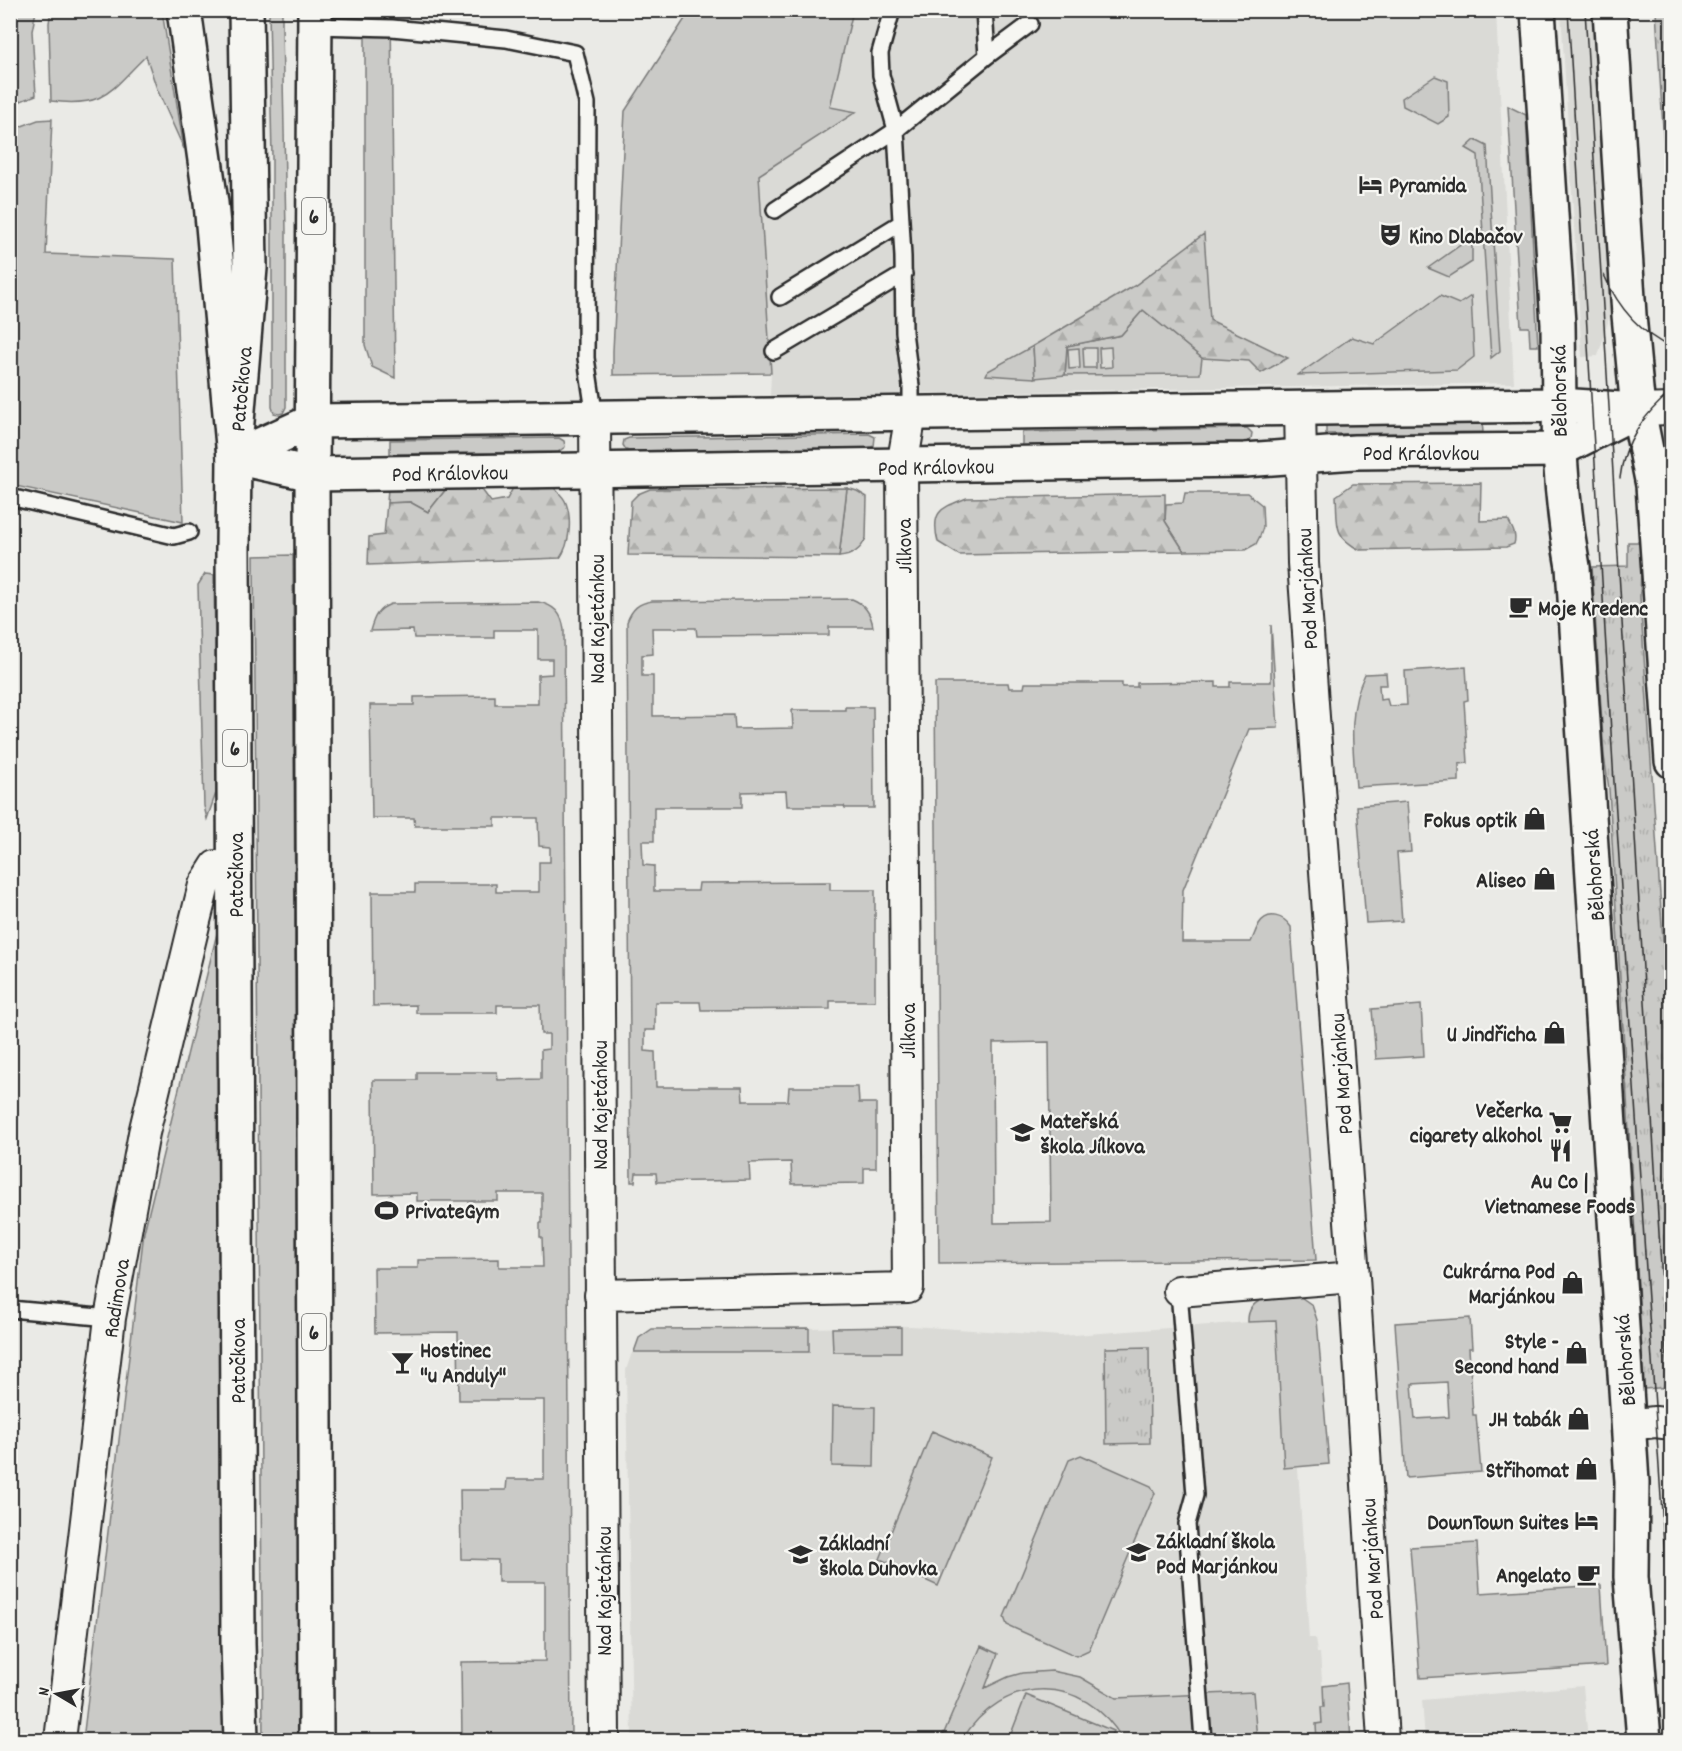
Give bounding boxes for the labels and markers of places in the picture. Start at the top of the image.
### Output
hotel icon: Pyramida [1358,171,1384,197]
place label: Pyramida [1389,172,1467,203]
theatre icon: Kino Dlabačov [1378,222,1404,248]
place label: Kino Dlabačov [1409,223,1524,254]
cafe icon: Moje Kredenc [1507,594,1533,620]
place label: Moje Kredenc [1538,595,1648,626]
shop icon: Fokus optik [1522,806,1548,832]
place label: Fokus optik [1423,807,1517,838]
shop icon: Aliseo [1531,866,1557,892]
place label: Aliseo [1476,867,1526,898]
shop icon: U Jindřicha [1541,1020,1567,1046]
place label: U Jindřicha [1446,1021,1537,1052]
place label: Večerka cigarety alkohol [1410,1097,1543,1153]
place label: Mateřská škola Jílkova [1040,1108,1145,1164]
supermarket icon: Večerka cigarety alkohol [1547,1109,1573,1135]
school or university icon: Mateřská škola Jílkova [1009,1120,1035,1146]
restaurant icon: Au Co | Vietnamese Foods [1547,1138,1573,1164]
place label: Au Co | Vietnamese Foods [1485,1168,1635,1224]
sports icon: PrivateGym [374,1197,400,1223]
place label: PrivateGym [405,1198,500,1229]
place label: Cukrárna Pod Marjánkou [1443,1258,1555,1314]
shop icon: Cukrárna Pod Marjánkou [1560,1270,1586,1296]
place label: Style - Second hand [1455,1328,1559,1384]
place label: Hostinec "u Anduly" [420,1337,506,1393]
shop icon: Style - Second hand [1564,1340,1590,1366]
bar icon: Hostinec "u Anduly" [389,1349,415,1375]
shop icon: JH tabák [1566,1405,1592,1431]
place label: JH tabák [1489,1406,1561,1437]
shop icon: Střihomat [1574,1456,1600,1482]
place label: Střihomat [1486,1457,1570,1488]
hotel icon: DownTown Suites [1574,1508,1600,1534]
place label: DownTown Suites [1427,1509,1569,1540]
place label: Základní škola Pod Marjánkou [1156,1528,1278,1584]
place label: Základní škola Duhovka [819,1530,938,1586]
school or university icon: Základní škola Pod Marjánkou [1125,1540,1151,1566]
school or university icon: Základní škola Duhovka [788,1542,814,1568]
cafe icon: Angelato [1576,1561,1602,1587]
place label: Angelato [1496,1562,1571,1593]

